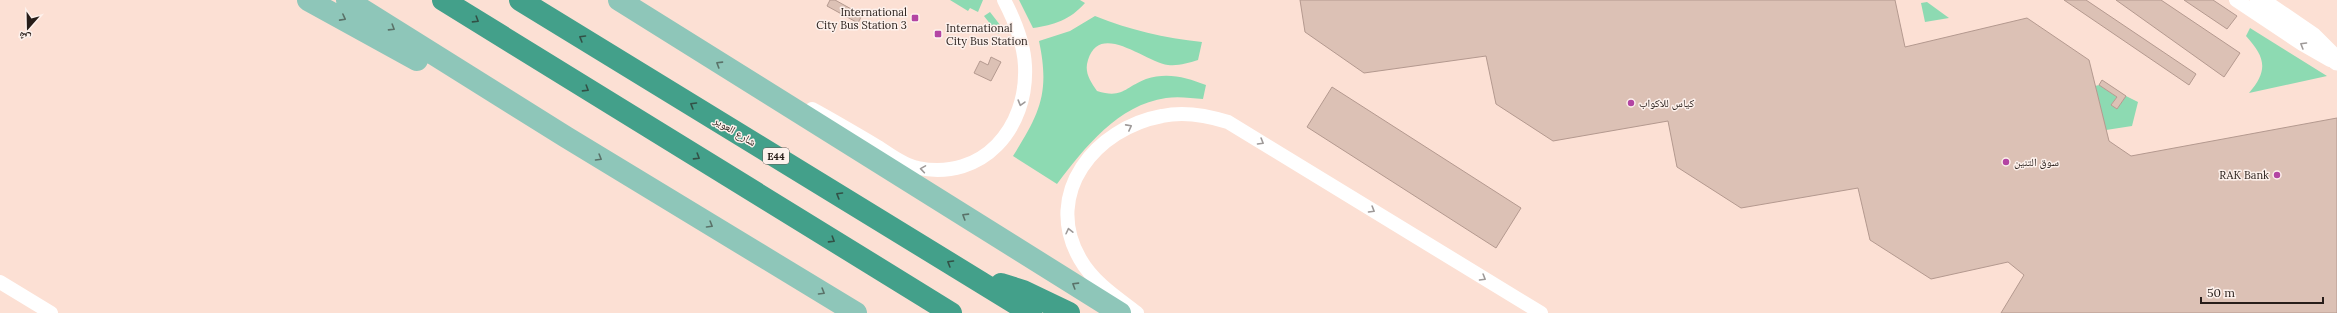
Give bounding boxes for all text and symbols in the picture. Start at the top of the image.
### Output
place label: International City Bus Station 3 [816,5,907,32]
north arrow [8,8,48,48]
marker: International City Bus Station 3 [910,13,920,23]
one-way arrow [339,14,346,21]
one-way arrow [472,16,479,23]
place label: International City Bus Station [946,21,1028,48]
one-way arrow [388,23,395,30]
text: ش [16,28,33,46]
marker: International City Bus Station [933,29,943,39]
one-way arrow [579,35,586,42]
one-way arrow [2300,42,2307,49]
one-way arrow [716,61,723,68]
one-way arrow [582,84,589,91]
place label: كياس للاكواب [1639,96,1695,110]
marker: كياس للاكواب [1626,98,1636,108]
one-way arrow [1017,99,1026,106]
one-way arrow [690,103,697,110]
street label: شارع العوير [711,112,759,149]
one-way arrow [1124,124,1132,131]
one-way arrow [1257,137,1264,145]
road number: E44 [763,148,789,164]
one-way arrow [693,152,700,160]
one-way arrow [595,153,602,160]
place label: سوق التنين [2014,155,2059,169]
marker: سوق التنين [2001,157,2011,167]
one-way arrow [920,166,927,174]
place label: RAK Bank [2219,168,2269,182]
marker: RAK Bank [2272,170,2282,180]
one-way arrow [836,192,843,200]
one-way arrow [1368,205,1375,212]
one-way arrow [962,214,969,221]
one-way arrow [706,220,713,227]
one-way arrow [1065,228,1074,235]
one-way arrow [828,235,835,242]
one-way arrow [947,260,954,267]
one-way arrow [1479,273,1486,280]
scale bar [2201,279,2323,305]
one-way arrow [1072,282,1079,290]
text: 50 m [2207,285,2235,300]
one-way arrow [818,287,825,295]

